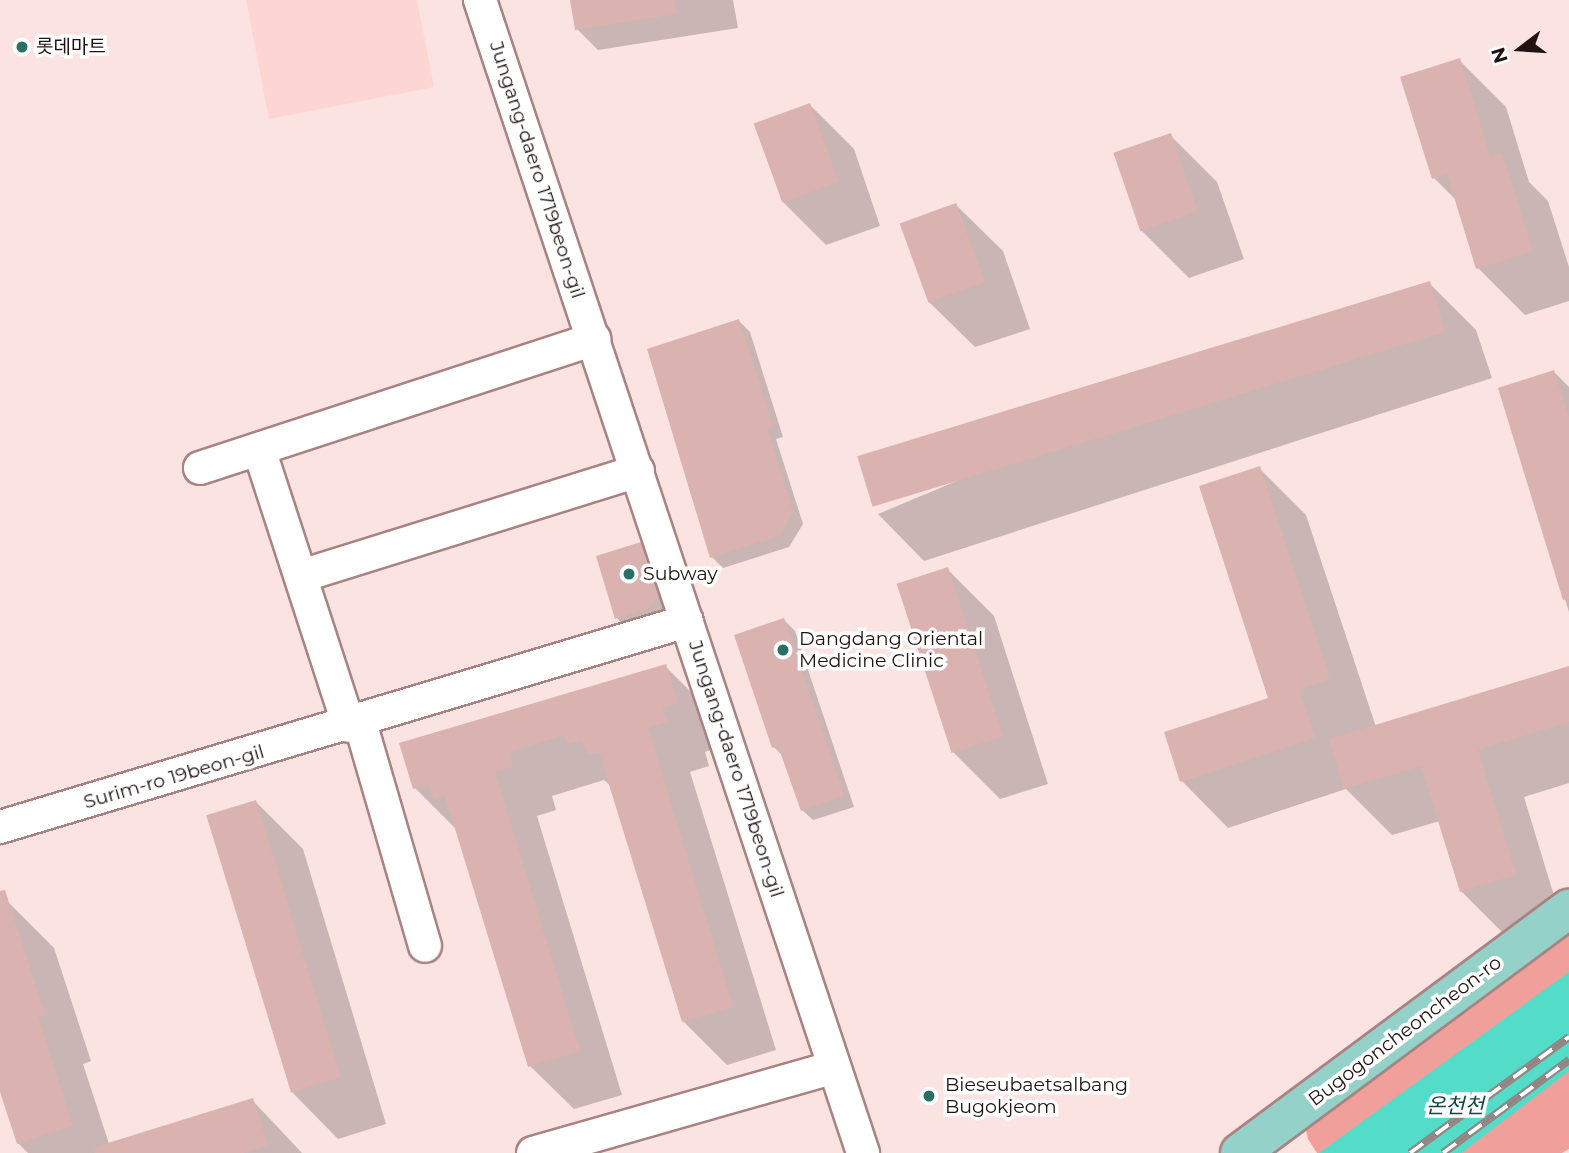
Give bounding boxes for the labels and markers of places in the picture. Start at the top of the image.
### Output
place label: 롯데마트 [36,36,106,58]
marker: 롯데마트 [14,39,30,55]
place label: Subway [643,563,718,585]
marker: Subway [621,566,637,582]
place label: Dangdang Oriental Medicine Clinic [799,628,983,672]
marker: Dangdang Oriental Medicine Clinic [773,640,793,660]
place label: Bieseubaetsalbang Bugokjeom [945,1074,1128,1118]
marker: Bieseubaetsalbang Bugokjeom [919,1086,939,1106]

